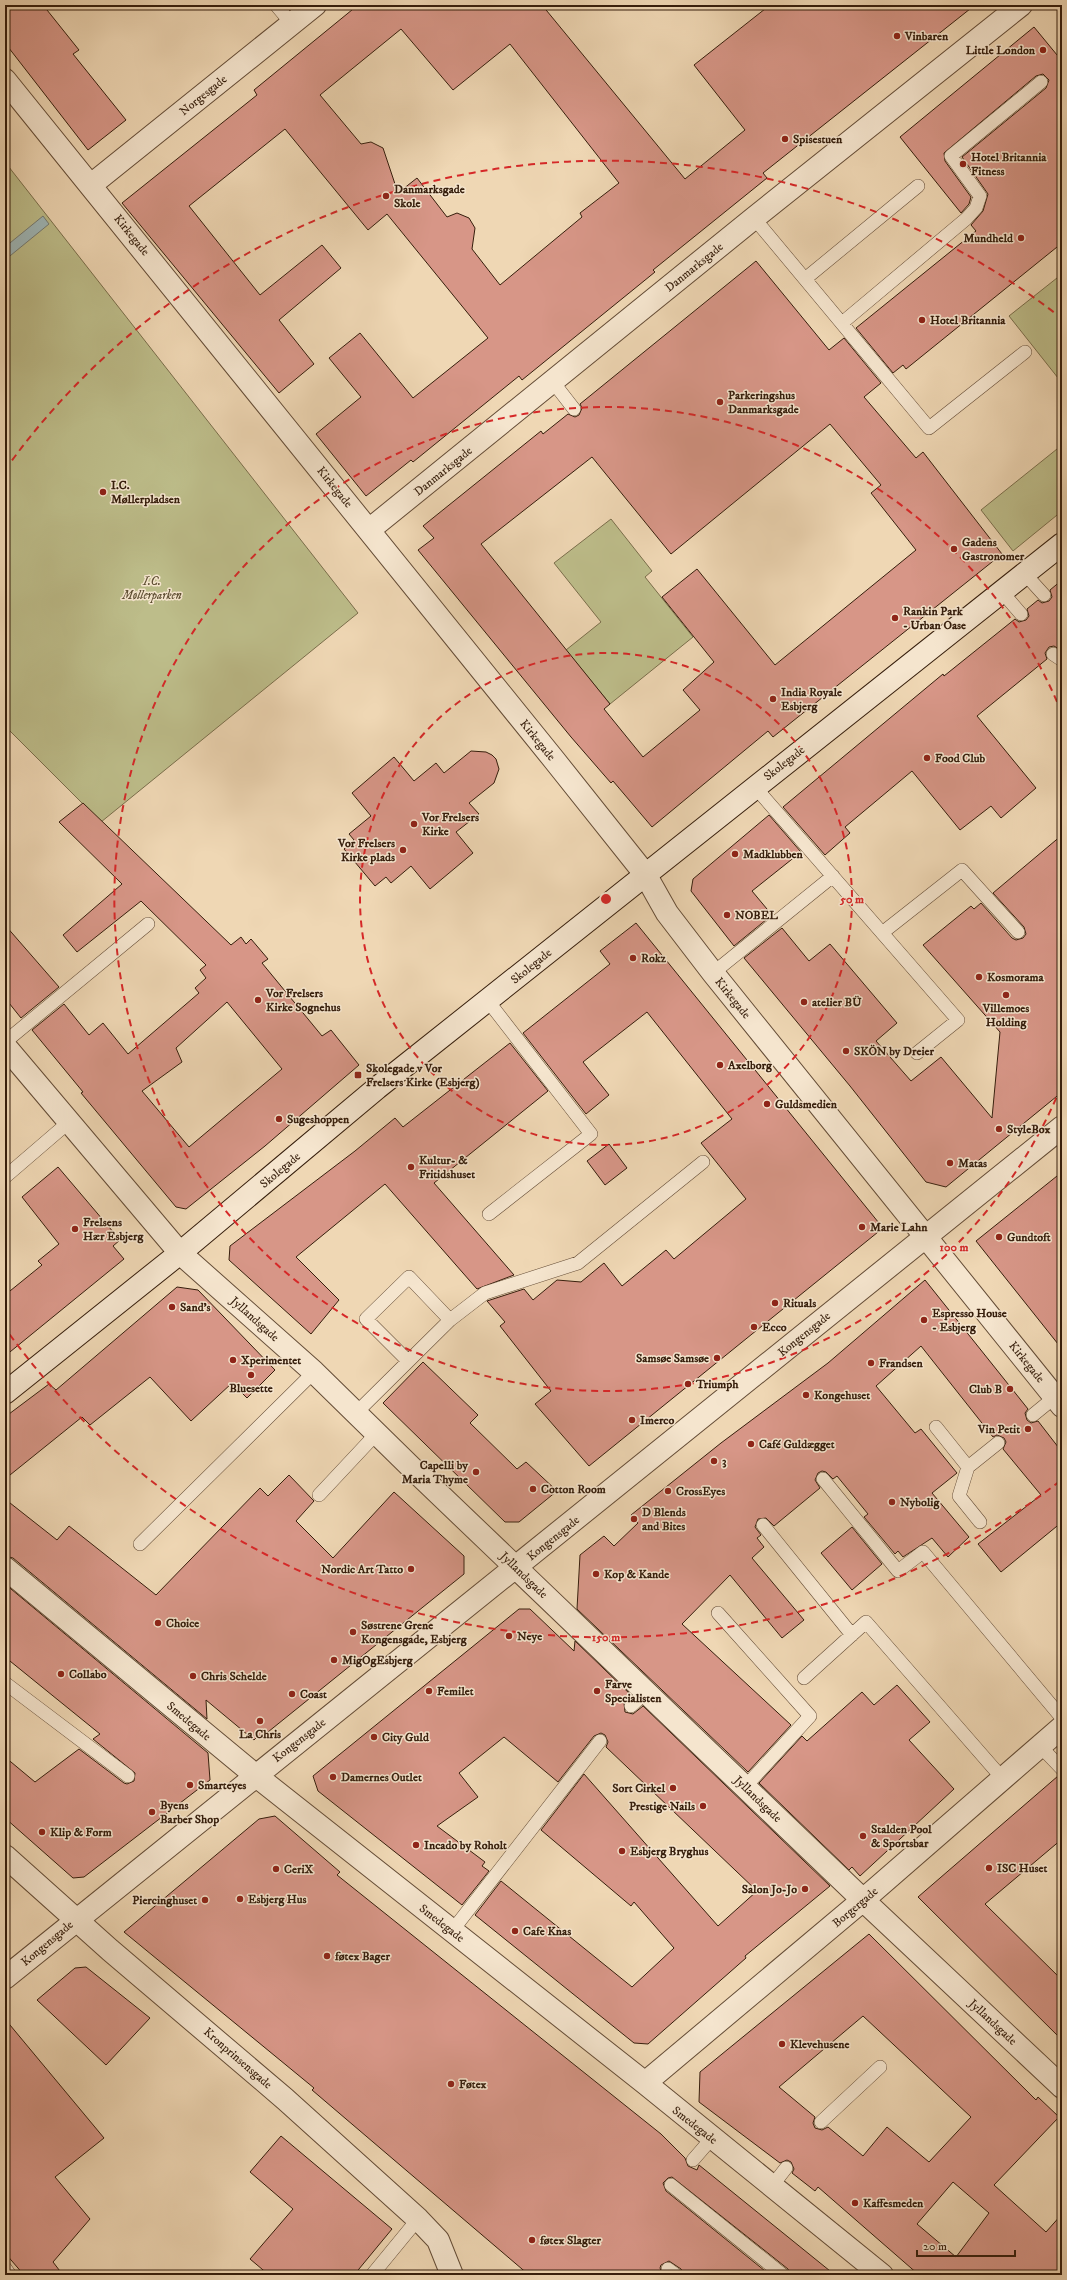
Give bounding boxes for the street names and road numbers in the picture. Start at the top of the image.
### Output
street label: Norgesgade [177,72,230,119]
street label: Kirkegade [110,212,153,259]
street label: Danmarksgade [662,239,727,295]
street label: Danmarksgade [411,443,476,499]
street label: Kirkegade [313,464,356,511]
street label: Kirkegade [516,717,559,764]
street label: Skolegade [761,743,808,784]
street label: Skolegade [508,945,555,987]
street label: Kirkegade [711,975,754,1022]
street label: Skolegade [257,1149,304,1192]
street label: Jyllandsgade [226,1293,282,1345]
street label: Kongensgade [775,1309,834,1360]
street label: Kirkegade [1005,1339,1048,1386]
street label: Kongensgade [524,1513,583,1564]
street label: Jyllandsgade [496,1548,551,1602]
street label: Smedegade [164,1699,214,1744]
street label: Kongensgade [270,1715,329,1766]
street label: Jyllandsgade [730,1772,785,1826]
street label: Borgergade [829,1884,881,1931]
street label: Smedegade [416,1901,467,1946]
street label: Kongensgade [18,1917,76,1970]
street label: Jyllandsgade [965,1996,1020,2048]
street label: Kronprinsensgade [200,2025,275,2092]
street label: Smedegade [669,2103,720,2148]

